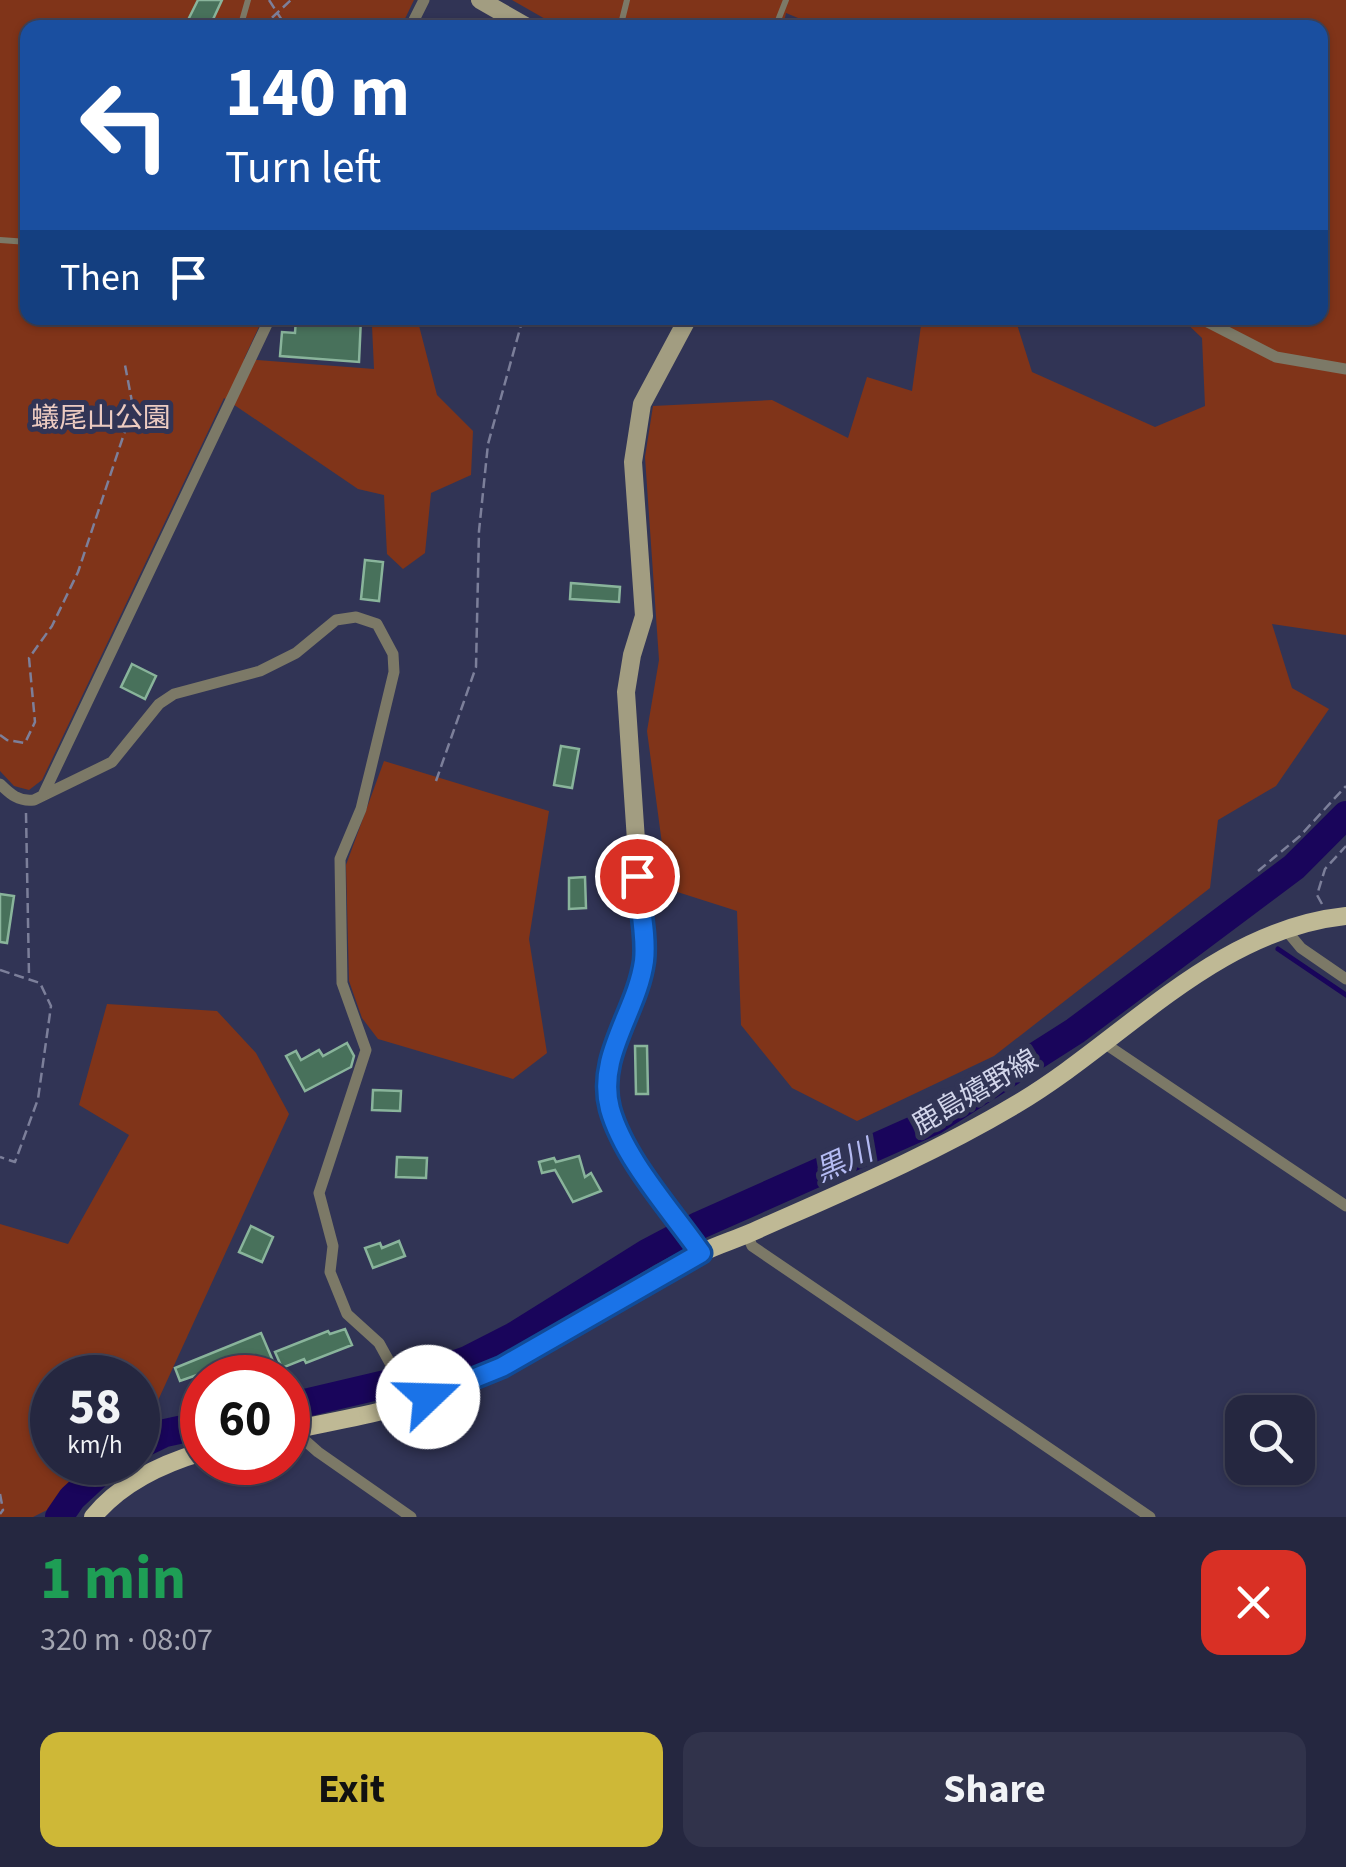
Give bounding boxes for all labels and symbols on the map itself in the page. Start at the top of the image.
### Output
park label: 蟻尾山公園 [31,398,171,438]
pin [595,834,680,919]
street label: 鹿島嬉野線 [904,1040,1046,1144]
water label: 黒川 [808,1128,883,1193]
position arrow [376,1345,480,1449]
speed limit sign: 60 [180,1355,310,1485]

